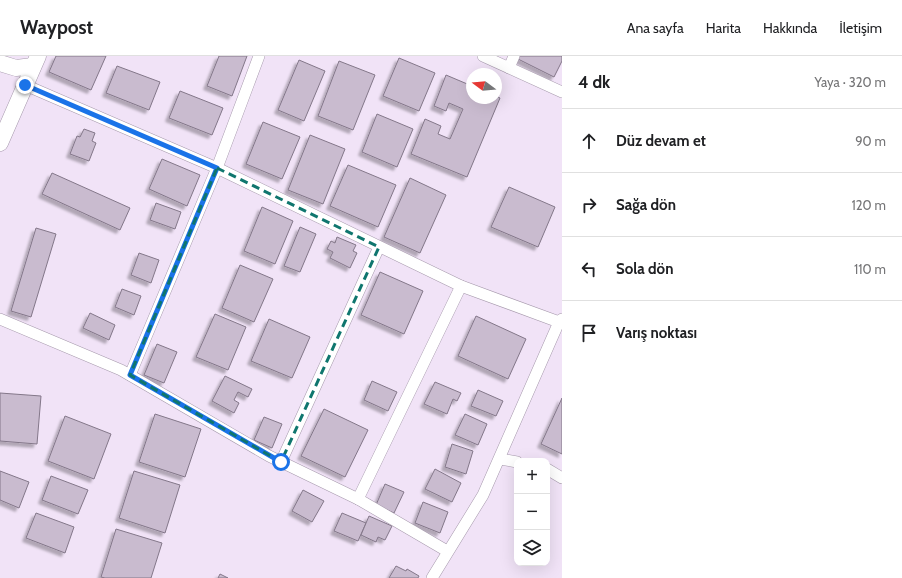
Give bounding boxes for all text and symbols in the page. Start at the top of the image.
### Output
text: Waypost [20,16,93,39]
text: Ana sayfa [627,19,684,37]
text: Harita [706,19,741,37]
text: Hakkında [763,19,817,37]
text: İletişim [839,19,882,37]
north arrow [466,68,502,104]
text: 4 dk [578,72,610,92]
text: Yaya · 320 m [815,74,886,90]
route end [16,76,34,94]
icon: ahead [578,130,600,152]
text: Düz devam et [616,132,706,150]
text: 90 m [855,133,886,149]
icon: right [578,194,600,216]
text: Sağa dön [616,196,676,214]
text: 120 m [852,197,886,213]
icon: left [578,258,600,280]
text: Sola dön [616,260,673,278]
text: 110 m [854,261,886,277]
icon: arrive [578,322,600,344]
text: Varış noktası [616,324,697,342]
route start [272,453,290,471]
map controls [514,458,550,566]
button: + [514,458,550,494]
button: − [514,494,550,530]
button: layers [514,530,550,566]

